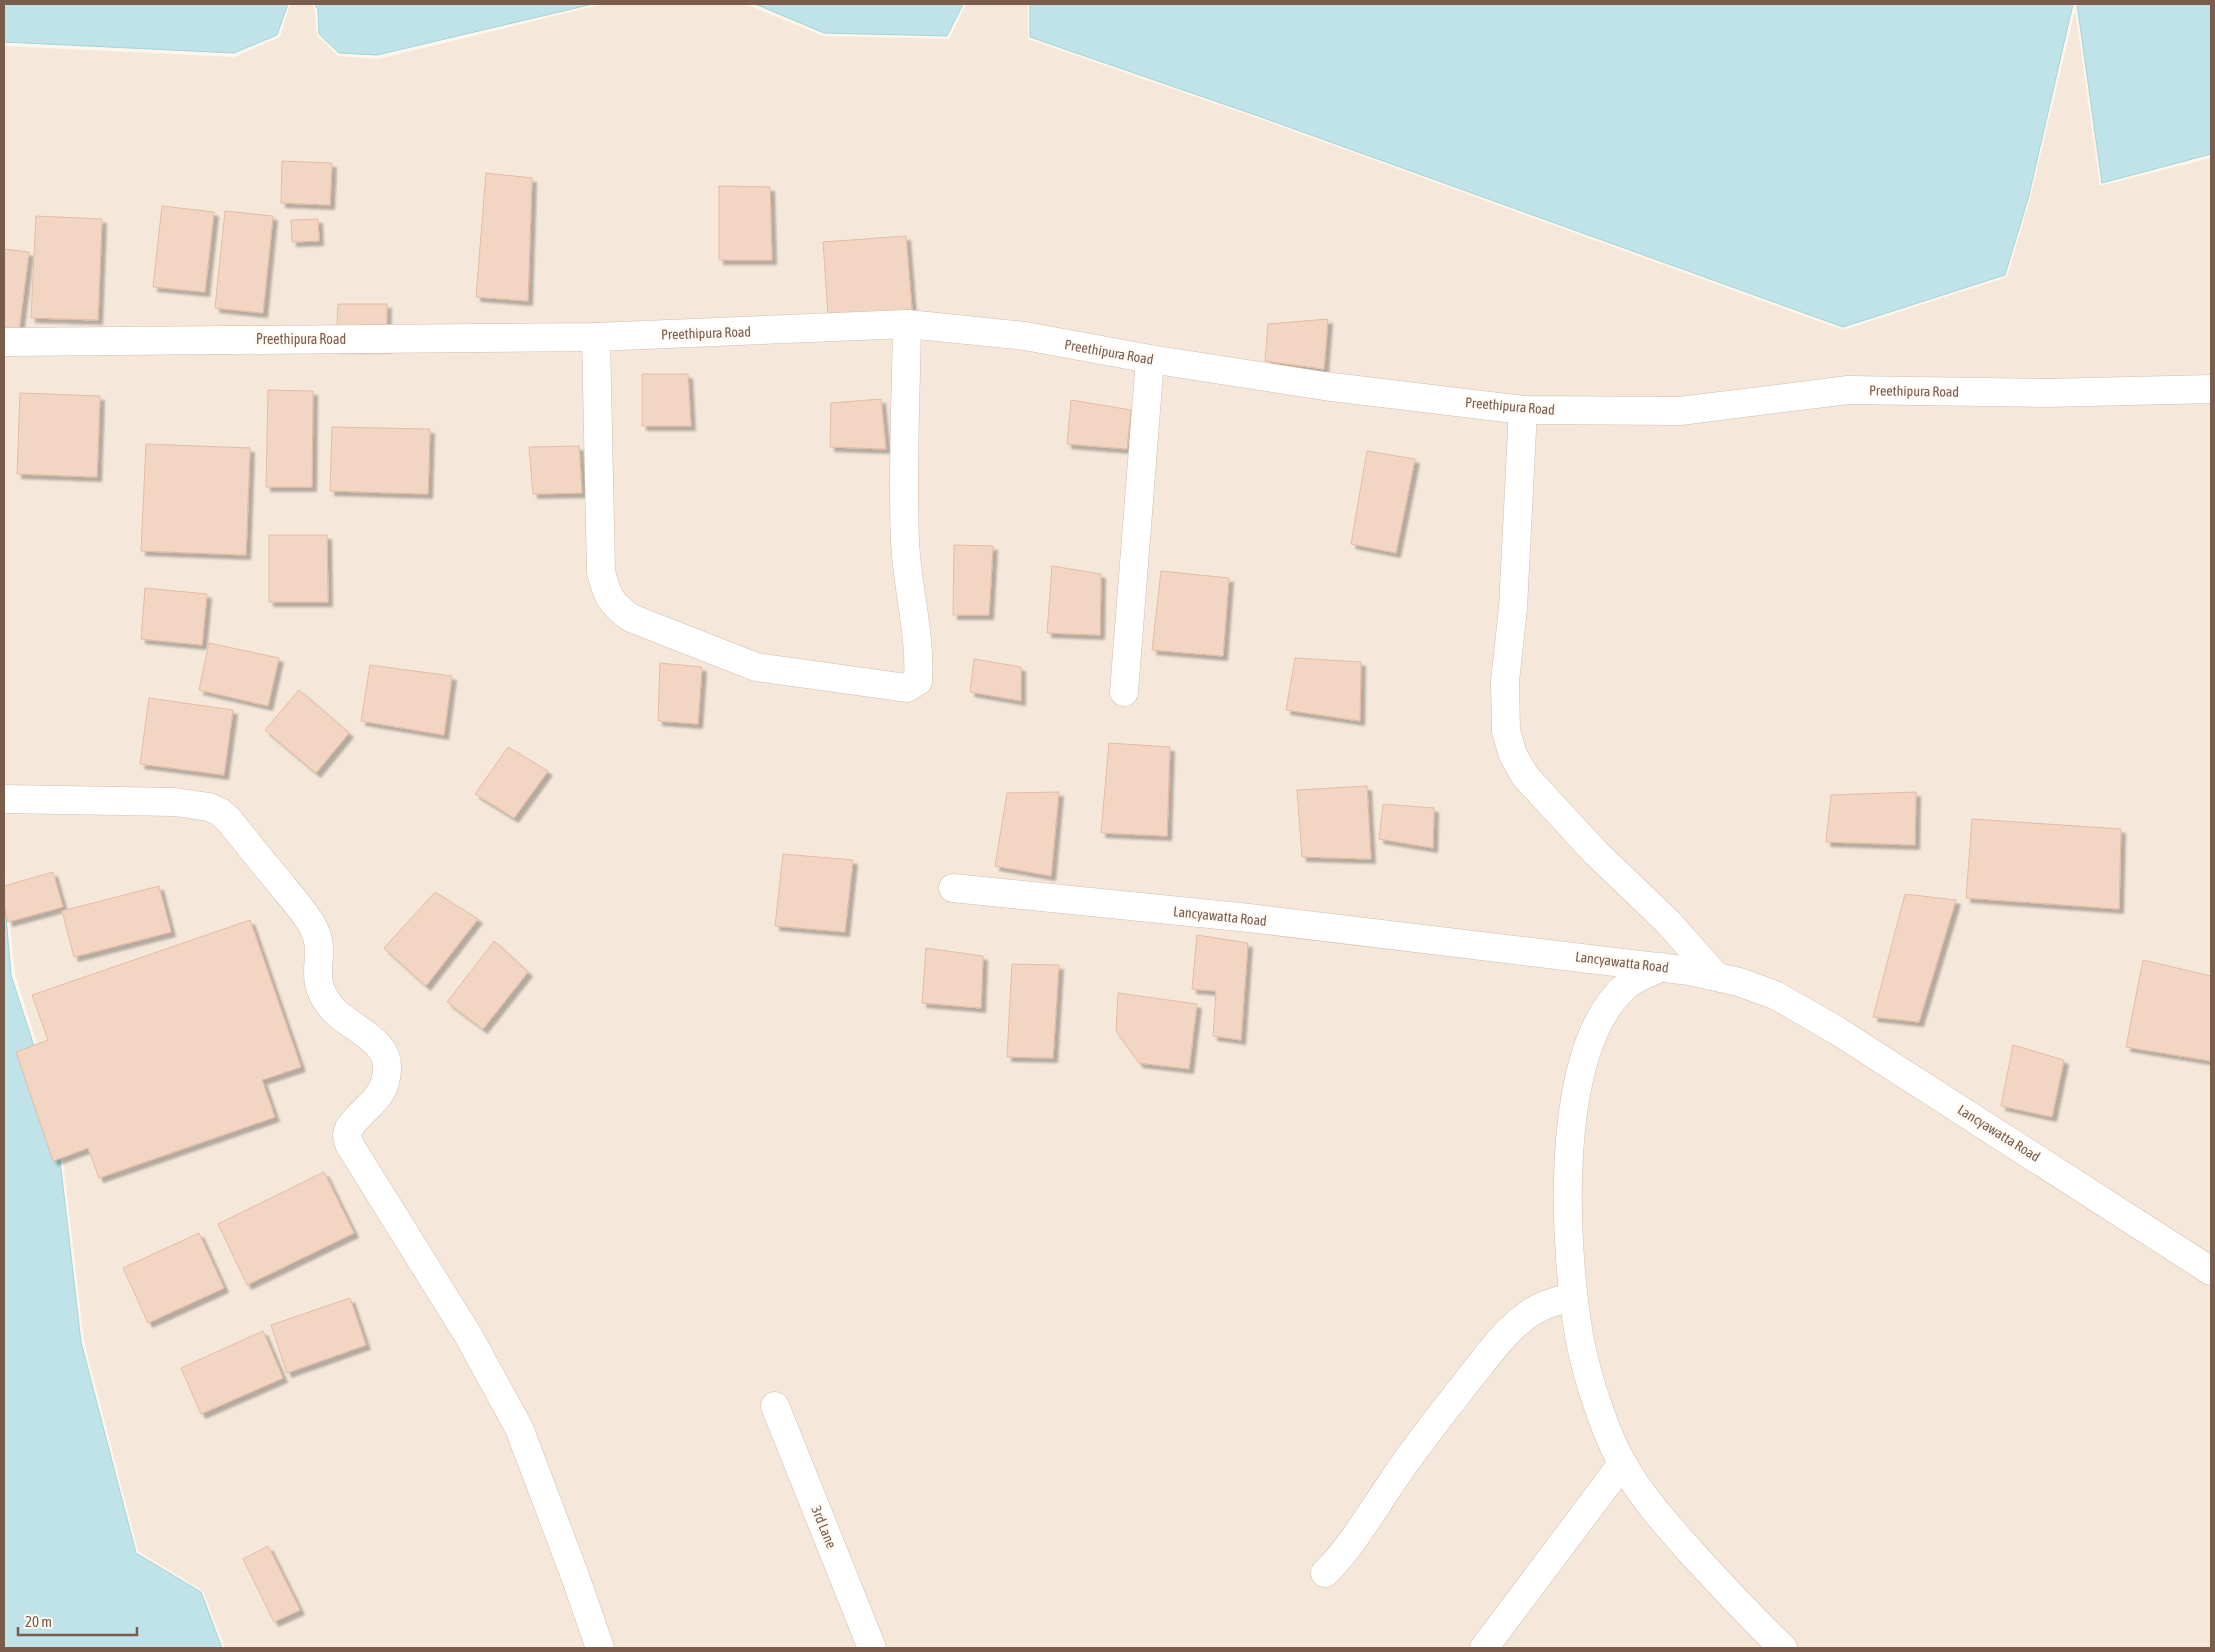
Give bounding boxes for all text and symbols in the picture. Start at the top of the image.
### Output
street label: Preethipura Road [661,323,751,343]
street label: Preethipura Road [256,331,346,347]
street label: Preethipura Road [1063,336,1155,368]
street label: Preethipura Road [1869,382,1959,400]
street label: Preethipura Road [1464,394,1556,418]
street label: Lancyawatta Road [1172,903,1268,929]
street label: Lancyawatta Road [1574,948,1670,976]
street label: Lancyawatta Road [1955,1101,2043,1165]
street label: 3rd Lane [808,1503,840,1551]
scale bar [18,1604,136,1636]
text: 20 m [25,1613,52,1630]

